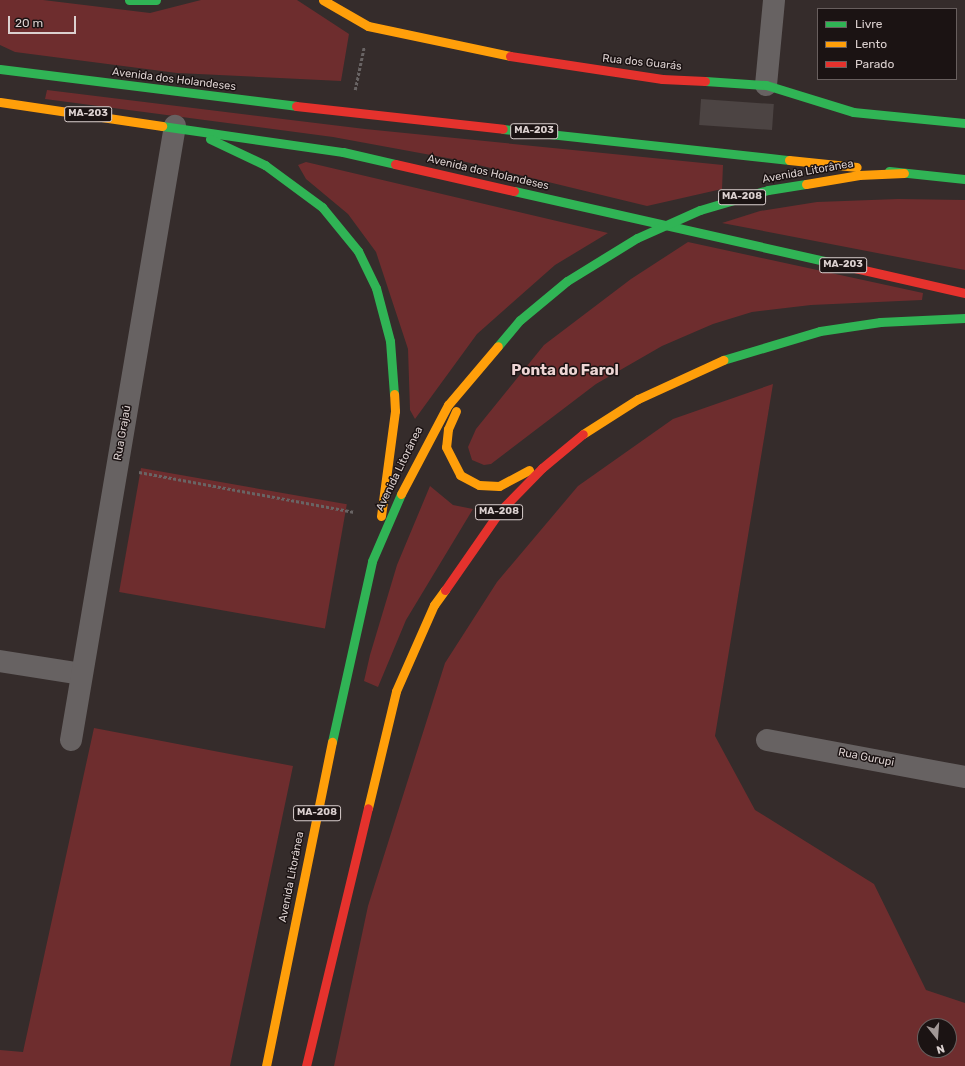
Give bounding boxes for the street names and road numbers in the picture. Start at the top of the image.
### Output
street label: Rua dos Guarás [602,52,682,74]
street label: Avenida dos Holandeses [111,66,237,94]
road number: MA-203 [64,106,112,122]
road number: MA-203 [510,123,558,139]
street label: Avenida dos Holandeses [426,153,550,193]
street label: Avenida Litorânea [761,157,855,187]
road number: MA-208 [718,189,766,205]
road number: MA-203 [819,257,867,273]
street label: Rua Grajaú [112,404,134,462]
street label: Avenida Litorânea [374,425,426,513]
road number: MA-208 [475,504,523,520]
street label: Rua Gurupi [837,746,895,770]
road number: MA-208 [293,805,341,821]
street label: Avenida Litorânea [277,830,307,924]

